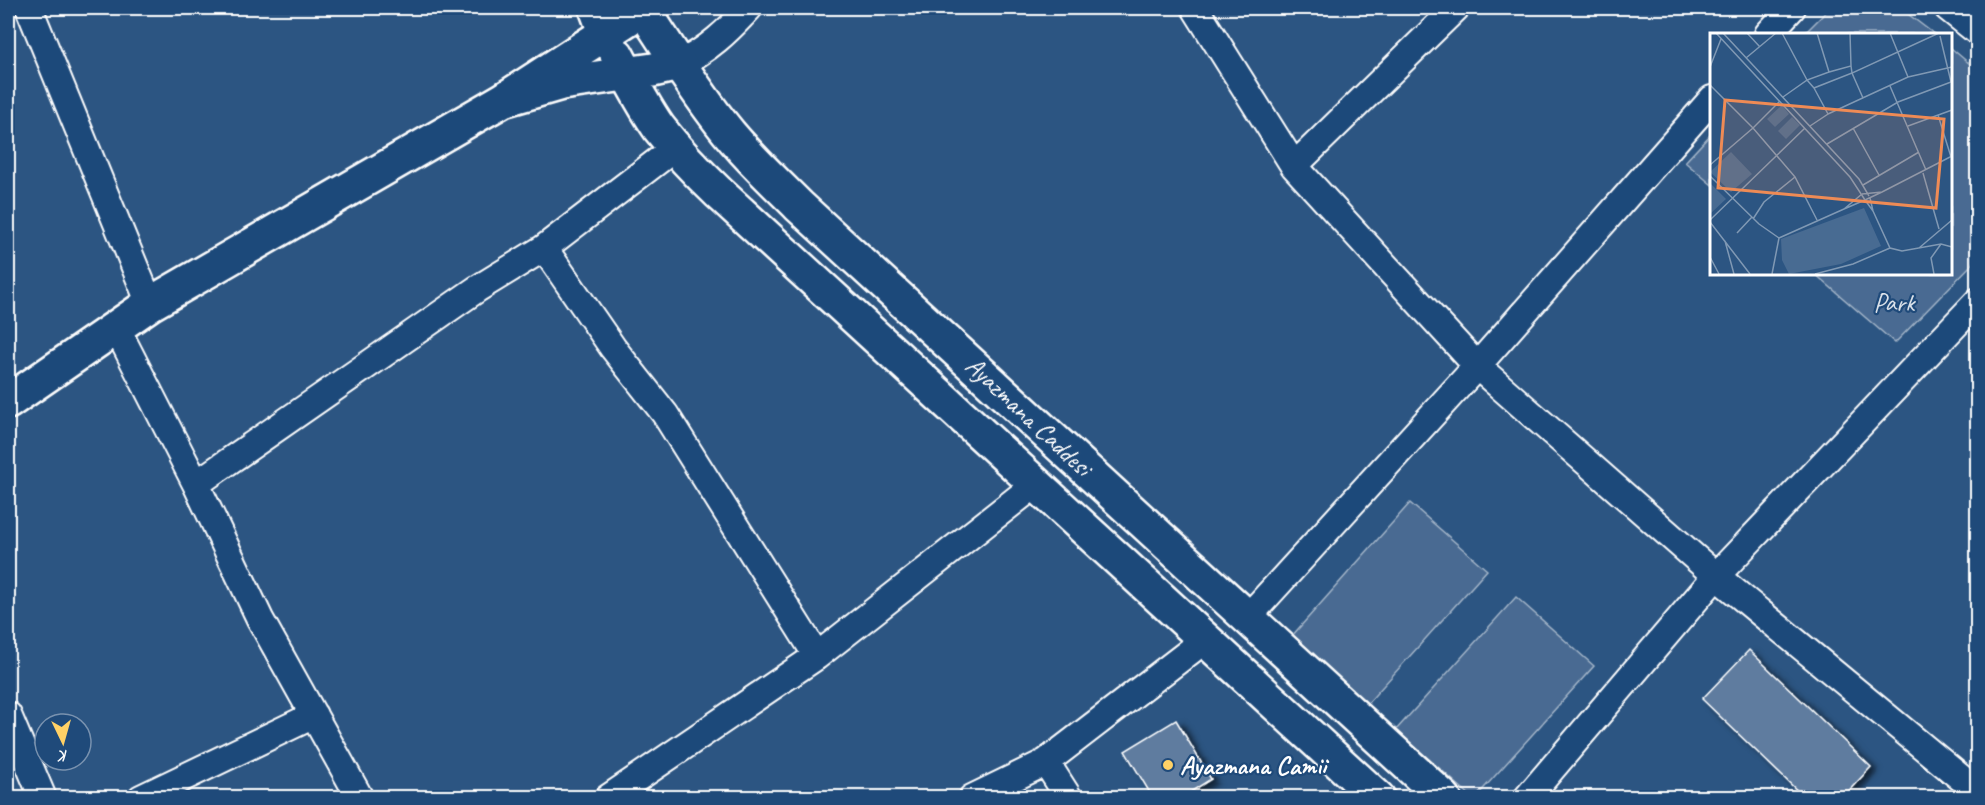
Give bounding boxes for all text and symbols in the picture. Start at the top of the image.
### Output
inset map [1710,33,1952,274]
park label: Park [1873,286,1916,319]
street label: Ayazmana Caddesi [959,349,1101,485]
north arrow [33,712,93,772]
text: K [55,746,69,767]
place label: Ayazmana Camii [1180,749,1330,782]
marker: Ayazmana Camii [1161,758,1175,772]

